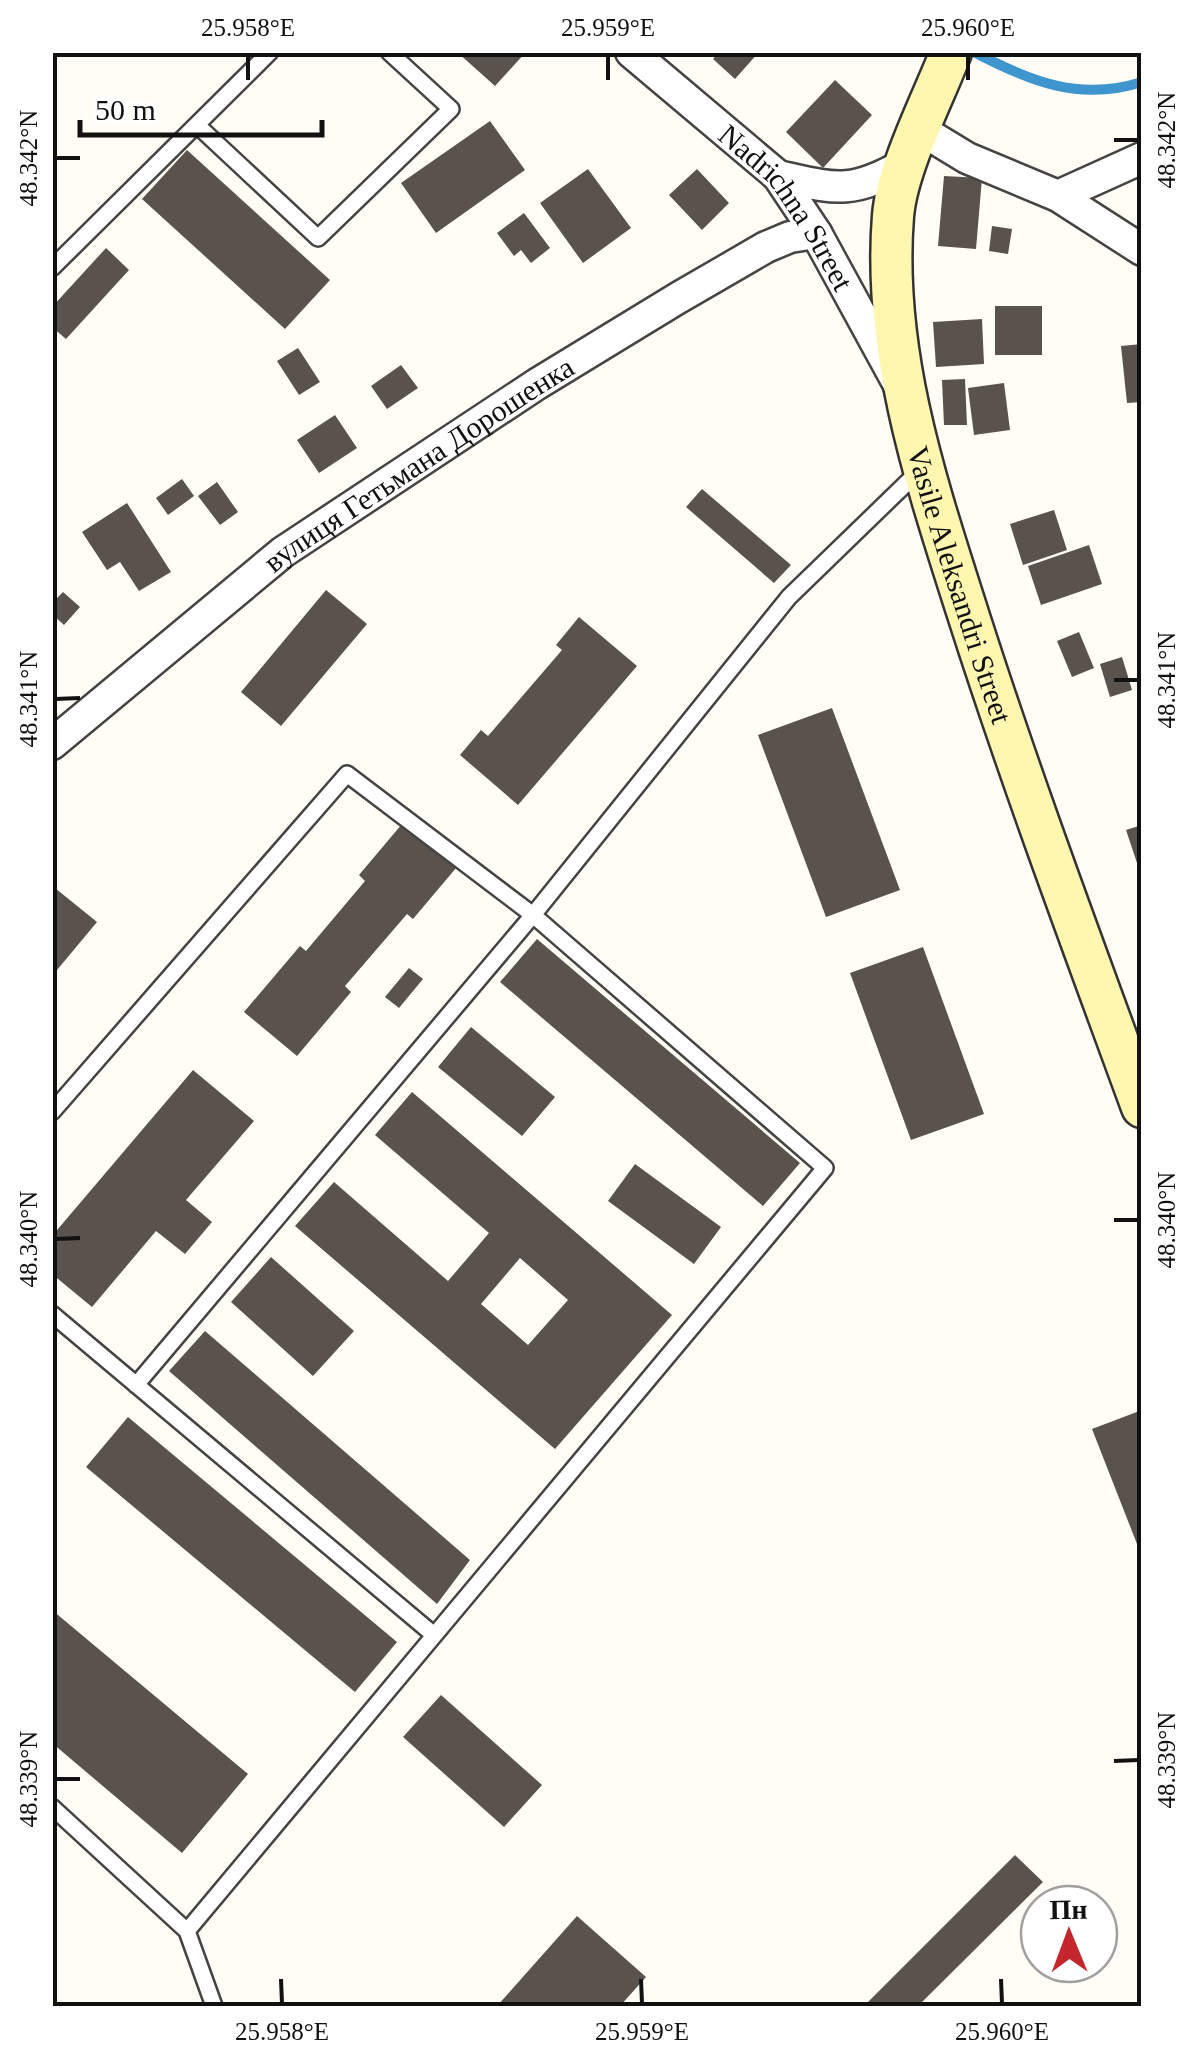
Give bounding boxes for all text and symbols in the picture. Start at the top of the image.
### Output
text: 25.958°E [201,14,295,41]
text: 25.959°E [561,14,655,41]
text: 25.960°E [921,14,1015,41]
scale bar [80,75,322,137]
text: 48.342°N [1153,92,1180,188]
text: 50 m [95,93,156,126]
text: 48.342°N [15,110,42,206]
street label: Nadrichna Street [713,117,861,296]
street label: вулиця Гетьмана Дорошенка [256,349,579,578]
street label: Vasile Aleksandri Street [902,443,1020,728]
text: 48.341°N [1153,632,1180,728]
text: 48.341°N [15,651,42,747]
text: 48.340°N [1153,1172,1180,1268]
text: 48.340°N [15,1191,42,1287]
text: 48.339°N [1153,1712,1180,1808]
text: 48.339°N [15,1731,42,1827]
north arrow [1019,1884,1119,1984]
text: Пн [1049,1894,1088,1925]
text: 25.958°E [235,2018,329,2045]
text: 25.959°E [595,2018,689,2045]
text: 25.960°E [955,2018,1049,2045]

